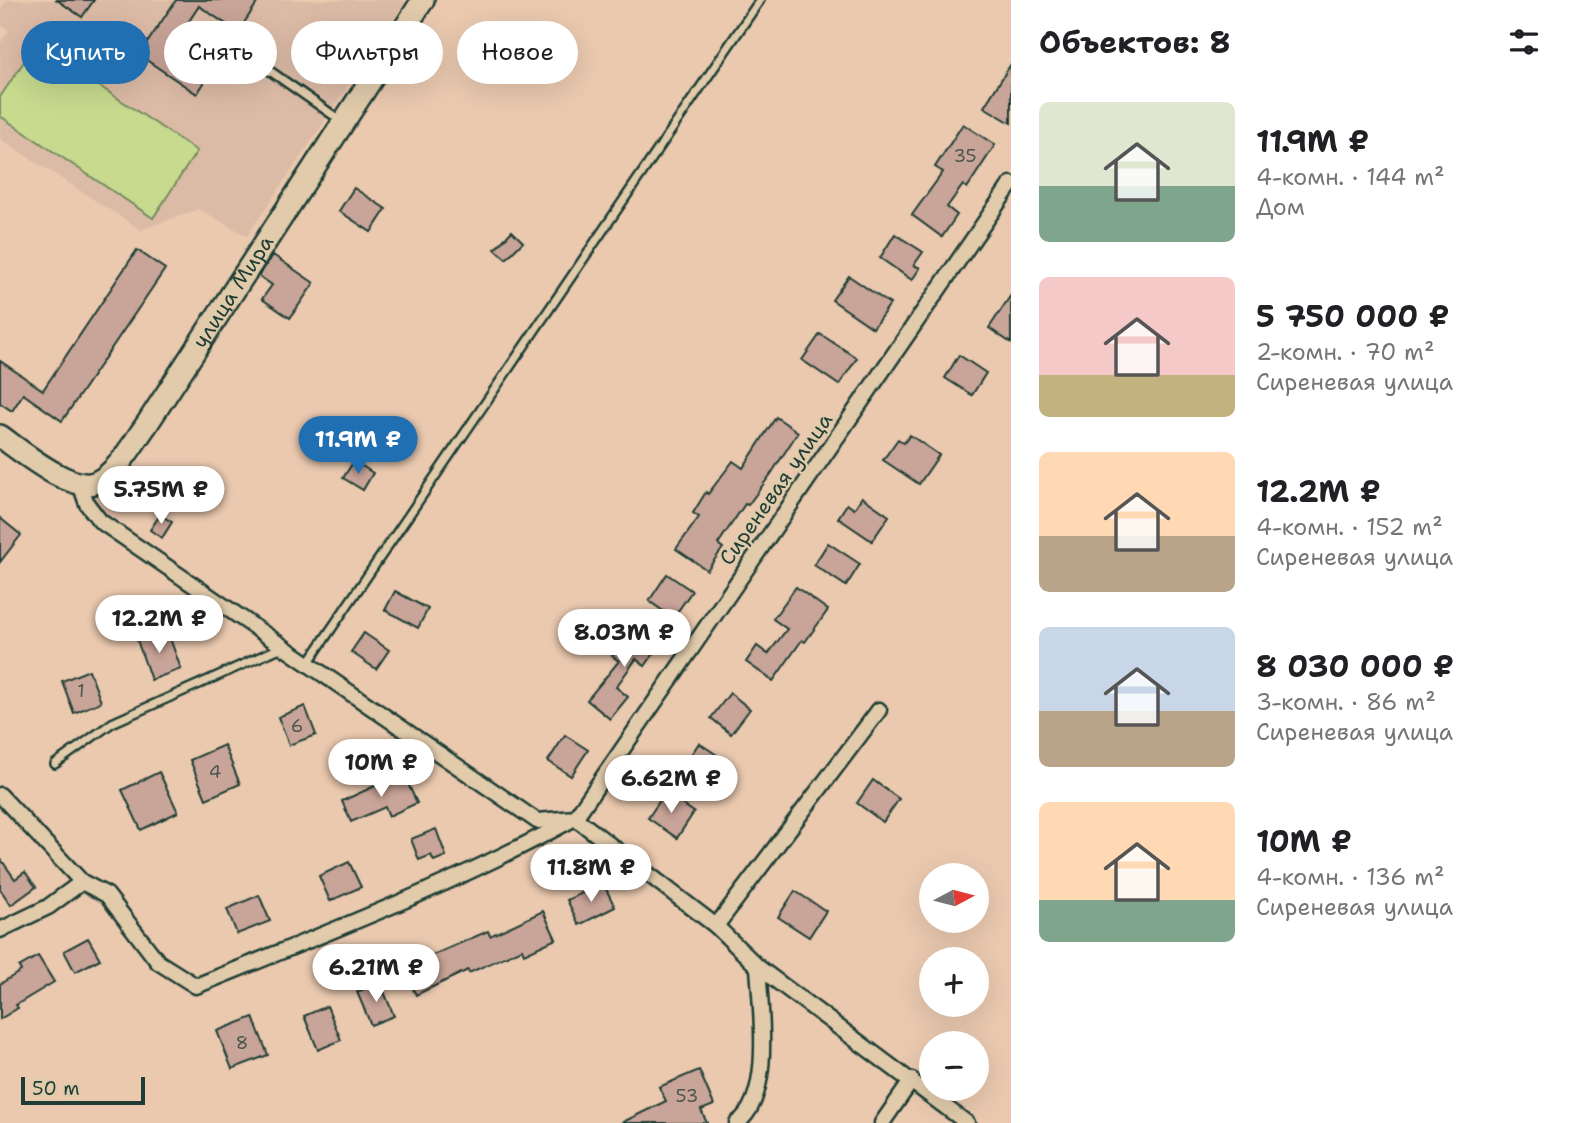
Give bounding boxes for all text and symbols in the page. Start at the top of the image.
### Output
chip: Купить [21,21,150,84]
chip: Снять [164,21,277,84]
chip: Фильтры [291,21,443,84]
chip: Новое [457,21,578,84]
text: Объектов: 8 [1039,22,1231,63]
icon: filters [1505,23,1543,61]
text: 11.9M ₽ [1256,121,1369,162]
icon: home [1095,130,1179,214]
house number: 35 [953,144,977,168]
text: 4-комн. · 144 m² [1256,162,1445,192]
text: Дом [1256,192,1305,222]
street label: улица Мира [186,230,280,354]
text: 5 750 000 ₽ [1256,296,1450,337]
icon: home [1095,305,1179,389]
text: 2-комн. · 70 m² [1256,337,1435,367]
text: Сиреневая улица [1256,367,1453,397]
street label: Сиреневая улица [713,407,839,571]
pin: 11.9M ₽ [293,416,423,476]
text: 11.9M ₽ [315,424,401,454]
pin: 5.75M ₽ [96,466,226,526]
text: 12.2M ₽ [1256,471,1381,512]
text: 5.75M ₽ [113,474,209,504]
icon: home [1095,480,1179,564]
text: 4-комн. · 152 m² [1256,512,1443,542]
text: Сиреневая улица [1256,542,1453,572]
pin: 12.2M ₽ [94,596,224,655]
text: 12.2M ₽ [111,603,207,633]
pin: 8.03M ₽ [559,610,689,669]
text: 8.03M ₽ [574,617,674,647]
text: 8 030 000 ₽ [1256,646,1454,687]
icon: home [1095,655,1179,739]
house number: 1 [77,679,85,703]
text: 3-комн. · 86 m² [1256,687,1436,717]
house number: 6 [291,714,303,738]
text: Сиреневая улица [1256,717,1453,747]
pin: 10M ₽ [332,740,430,799]
text: 10M ₽ [344,747,418,777]
pin: 6.62M ₽ [606,756,736,815]
house number: 4 [209,760,221,784]
text: 6.62M ₽ [621,763,721,793]
text: 10M ₽ [1256,821,1352,862]
icon: home [1095,830,1179,914]
pin: 11.8M ₽ [526,844,656,904]
text: 11.8M ₽ [546,852,636,882]
text: 4-комн. · 136 m² [1256,862,1445,892]
north arrow [919,863,989,933]
map controls [919,863,989,1101]
text: Сиреневая улица [1256,892,1453,922]
pin: 6.21M ₽ [311,944,441,1004]
button: + [919,947,989,1017]
text: 6.21M ₽ [328,952,424,982]
house number: 8 [236,1031,248,1055]
button: − [919,1031,989,1101]
scale bar [21,1074,145,1106]
text: 50 m [32,1076,80,1101]
house number: 53 [676,1084,698,1108]

